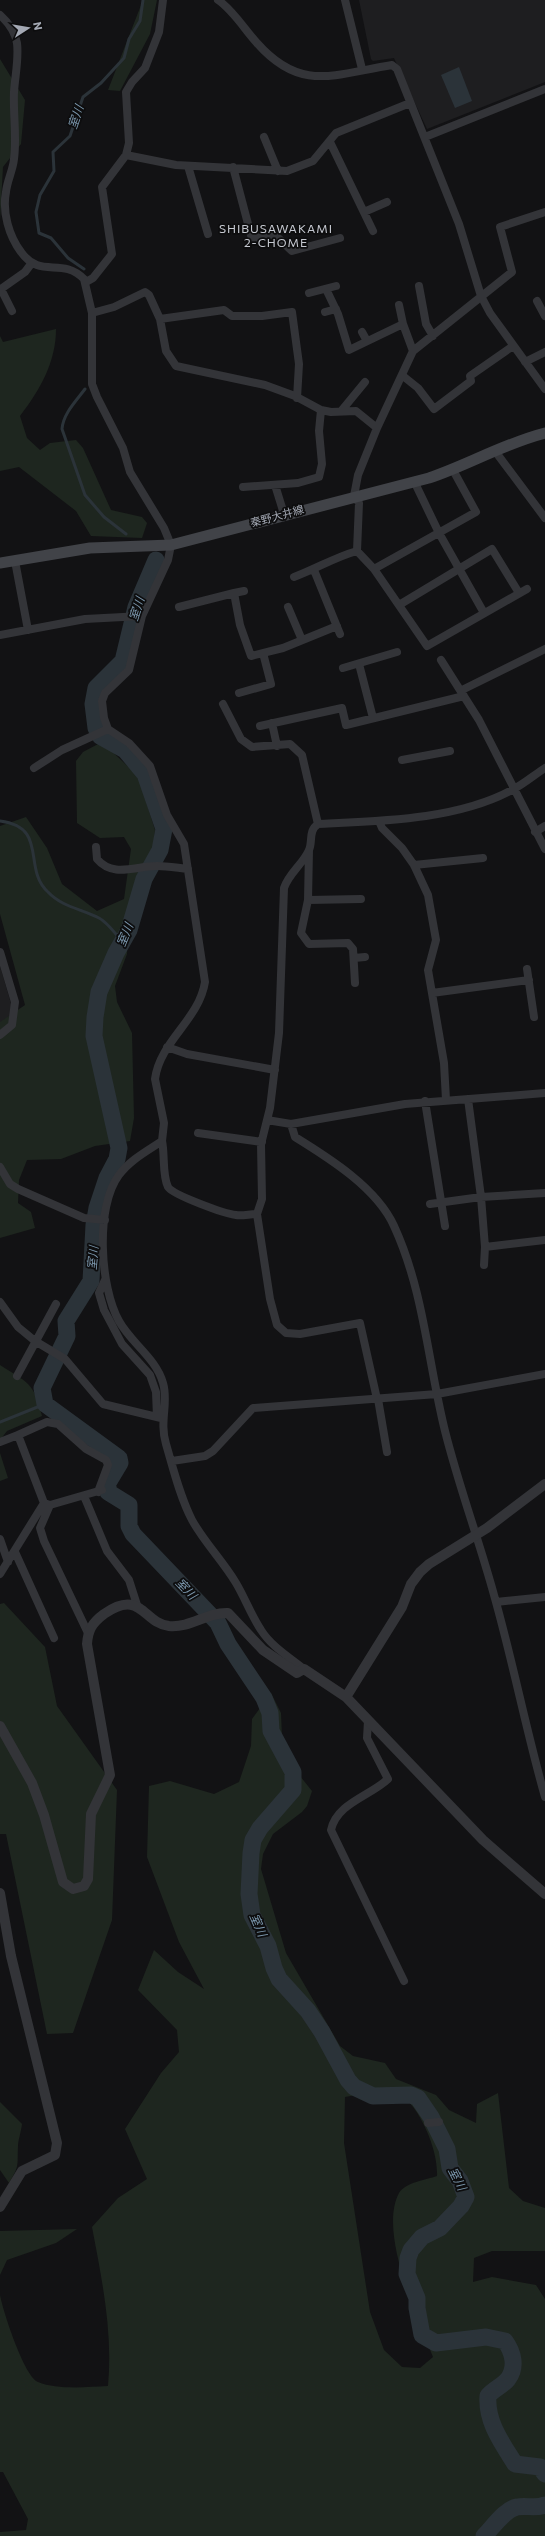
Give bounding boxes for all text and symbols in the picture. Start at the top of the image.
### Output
north arrow [8,8,48,48]
text: N [31,20,45,31]
water label: 室川 [65,101,86,130]
district label: SHIBUSAWAKAMI 2-CHOME [219,221,333,249]
street label: 秦野大井線 [249,502,305,529]
water label: 室川 [126,593,147,622]
water label: 室川 [113,919,136,948]
water label: 室川 [84,1243,100,1270]
water label: 室川 [173,1575,201,1603]
water label: 室川 [248,1911,271,1940]
water label: 室川 [446,2165,470,2194]

